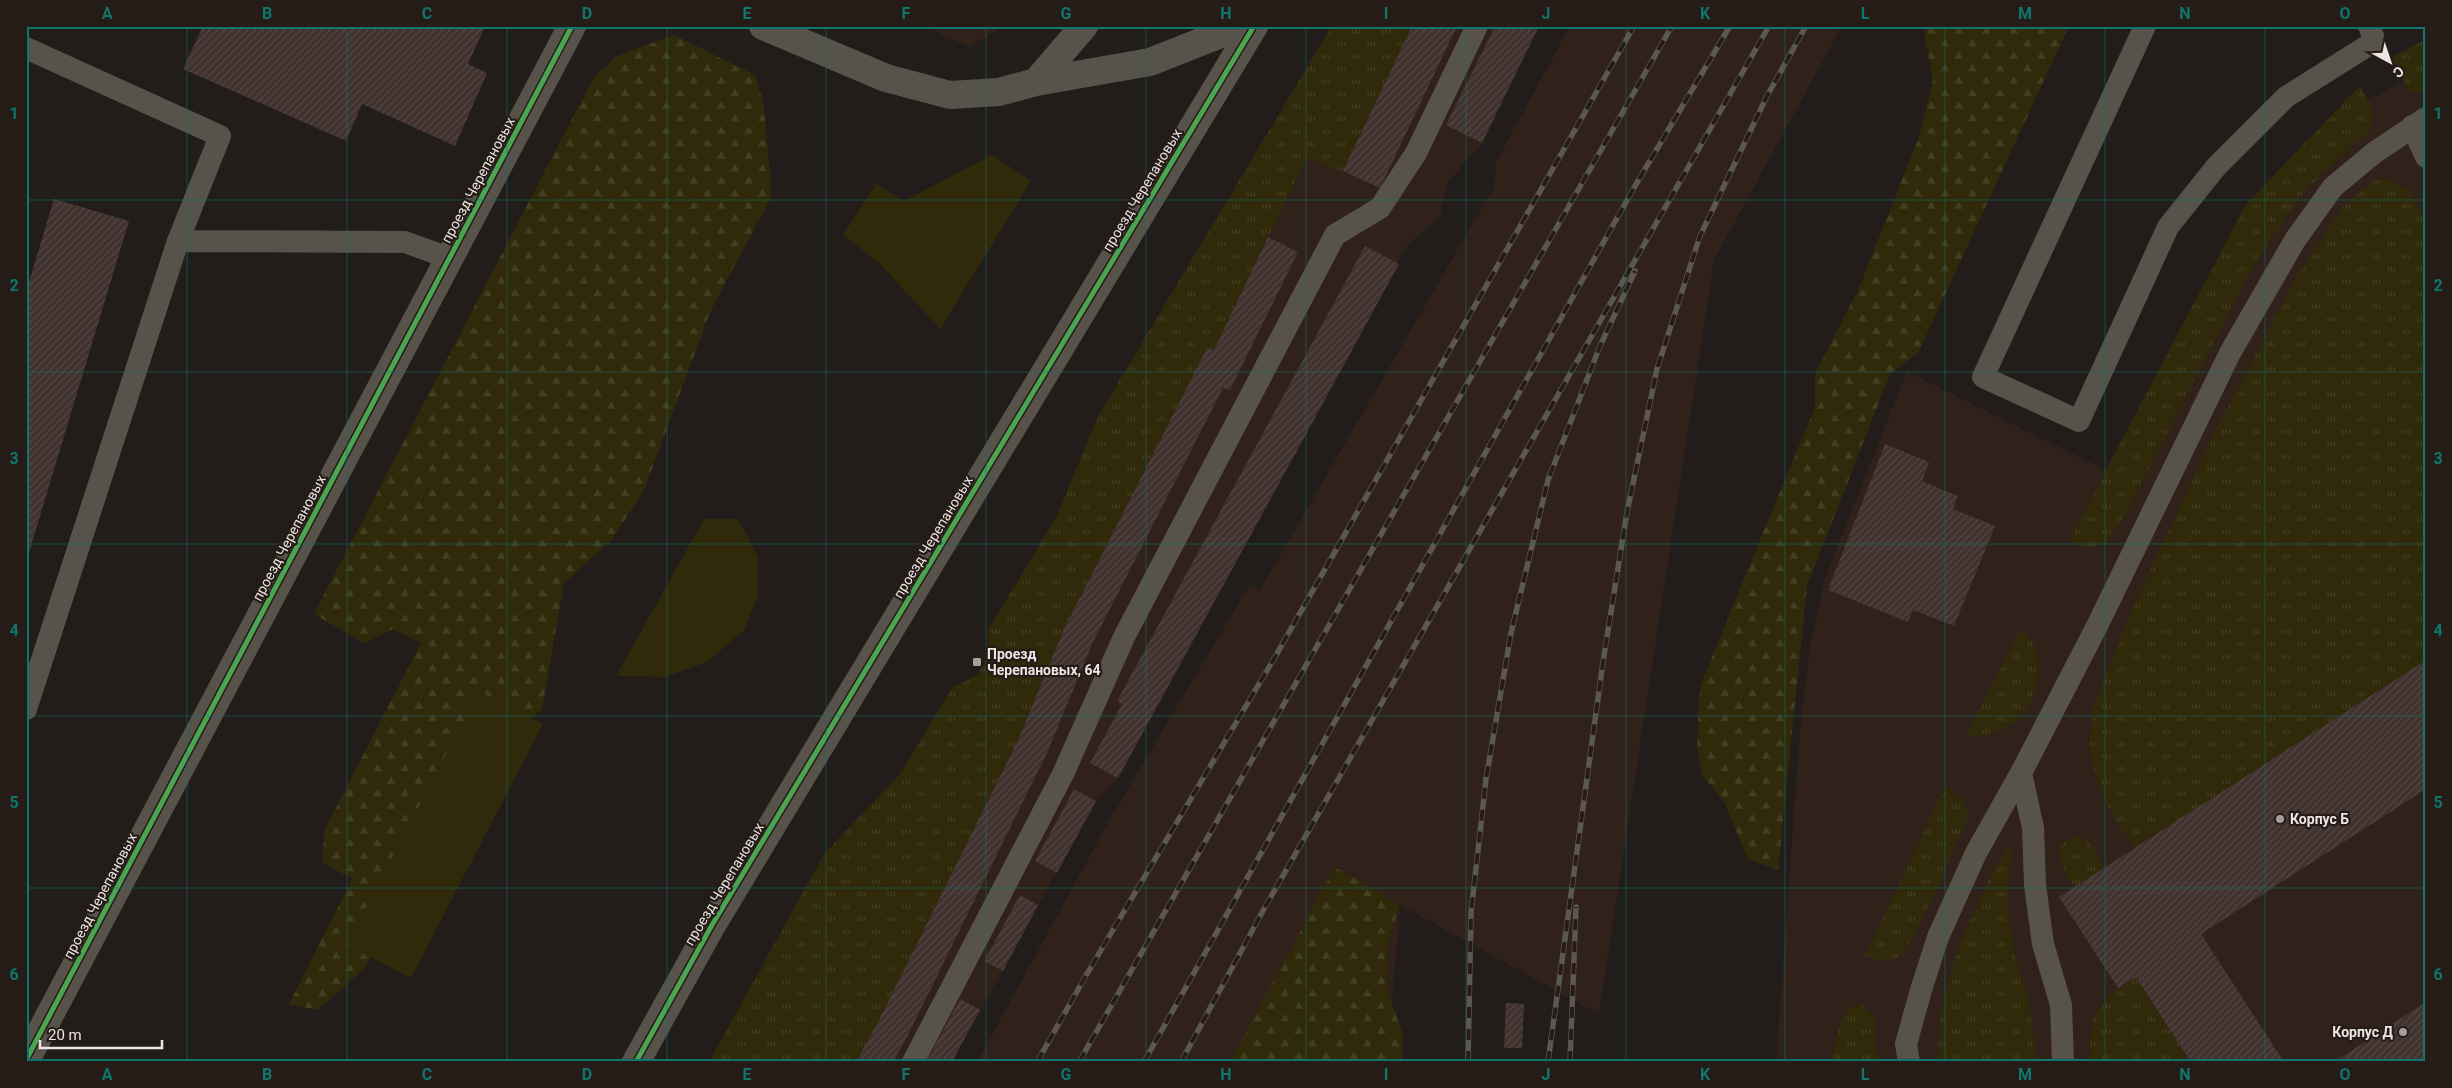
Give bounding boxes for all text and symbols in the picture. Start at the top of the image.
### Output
text: A [102,4,113,23]
text: B [262,4,272,23]
text: C [422,4,432,23]
text: D [582,4,592,23]
text: E [743,4,752,23]
text: F [902,4,911,23]
text: G [1061,4,1072,23]
text: H [1220,4,1232,23]
text: I [1384,4,1388,23]
text: J [1542,4,1550,23]
text: K [1700,4,1711,23]
text: L [1861,4,1870,23]
text: M [2018,4,2032,23]
text: N [2179,4,2191,23]
text: O [2339,4,2351,23]
north arrow [2364,38,2414,88]
text: С [2390,63,2407,81]
text: 1 [9,104,19,123]
text: 1 [2433,104,2443,123]
street label: проезд Черепановых [438,114,518,246]
street label: проезд Черепановых [1099,126,1185,254]
text: 2 [9,276,19,295]
text: 2 [2433,276,2443,295]
text: 3 [9,449,19,468]
text: 3 [2433,449,2443,468]
street label: проезд Черепановых [249,472,329,604]
street label: проезд Черепановых [890,473,976,601]
text: 4 [9,621,19,640]
text: 4 [2433,621,2443,640]
place label: Проезд Черепановых, 64 [987,646,1101,678]
marker: Проезд Черепановых, 64 [971,656,983,668]
text: 5 [9,793,19,812]
text: 5 [2433,793,2443,812]
place label: Корпус Б [2290,811,2349,827]
marker: Корпус Б [2274,813,2286,825]
street label: проезд Черепановых [681,820,767,948]
street label: проезд Черепановых [60,830,140,962]
text: 6 [9,965,19,984]
text: 6 [2433,965,2443,984]
scale bar [40,1018,162,1050]
place label: Корпус Д [2332,1024,2394,1040]
text: 20 m [48,1026,82,1044]
marker: Корпус Д [2397,1026,2409,1038]
text: A [102,1065,113,1084]
text: B [262,1065,272,1084]
text: C [422,1065,432,1084]
text: D [582,1065,592,1084]
text: E [743,1065,752,1084]
text: F [902,1065,911,1084]
text: G [1061,1065,1072,1084]
text: H [1220,1065,1232,1084]
text: I [1384,1065,1388,1084]
text: J [1542,1065,1550,1084]
text: K [1700,1065,1711,1084]
text: L [1861,1065,1870,1084]
text: M [2018,1065,2032,1084]
text: N [2179,1065,2191,1084]
text: O [2339,1065,2351,1084]

